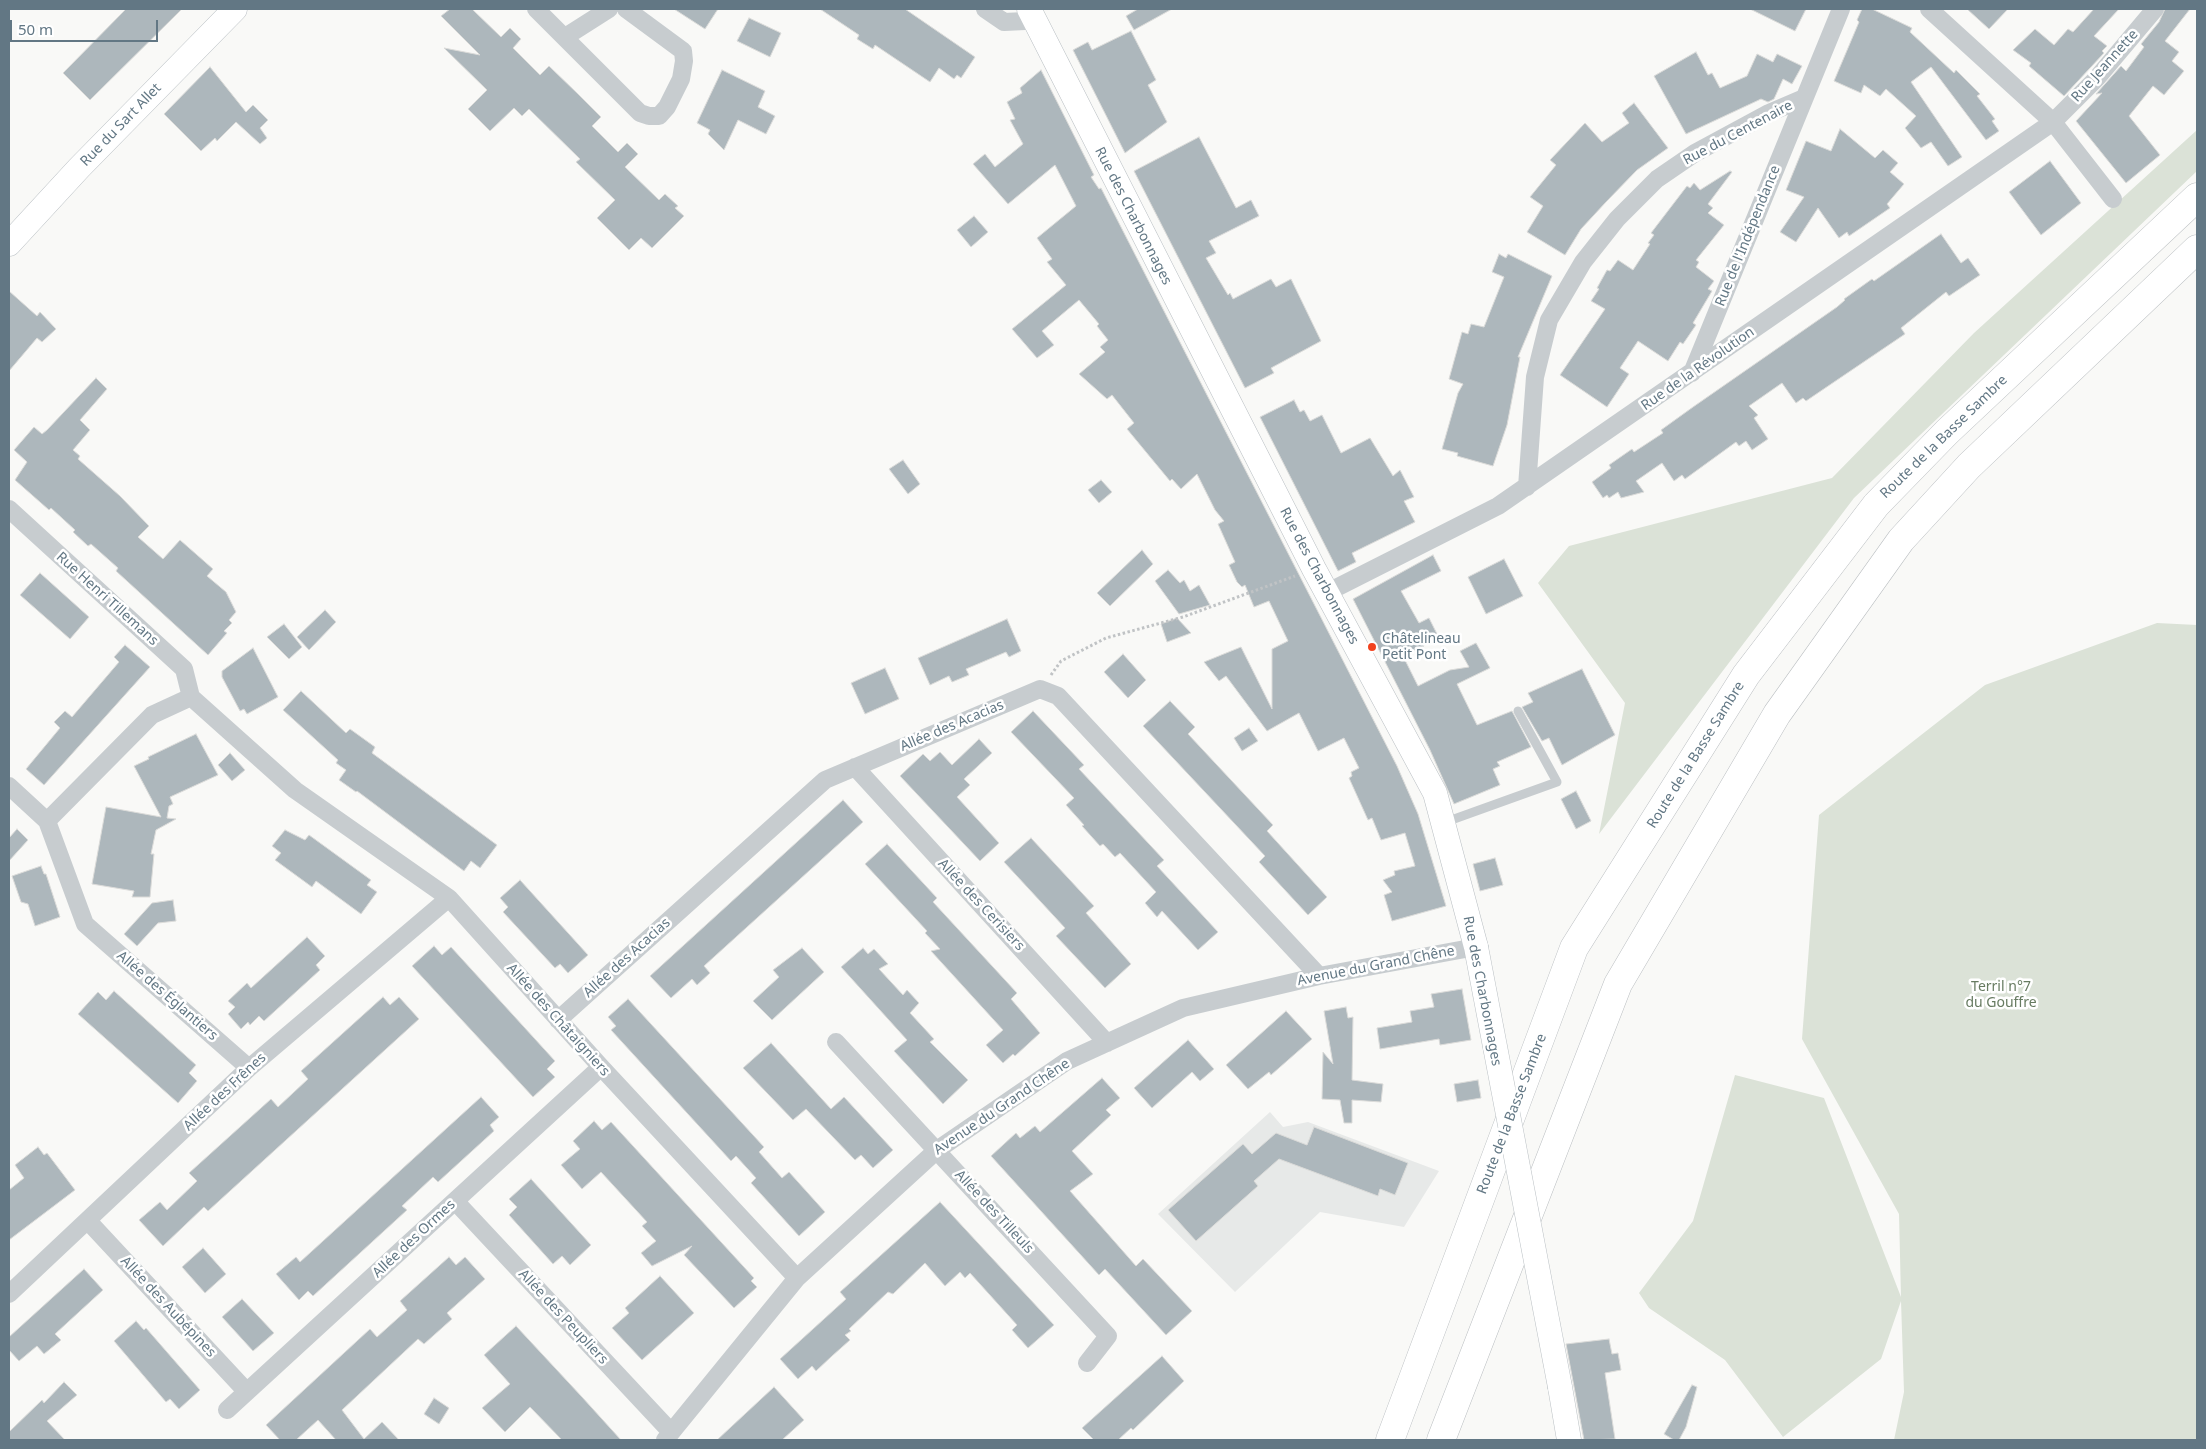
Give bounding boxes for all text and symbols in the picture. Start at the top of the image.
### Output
scale bar [12,10,160,42]
text: 50 m [18,19,53,39]
street label: Rue Jeannette [2068,26,2142,106]
street label: Rue du Sart Allet [77,80,165,170]
street label: Rue du Centenaire [1680,97,1796,169]
street label: Rue des Charbonnages [1091,144,1175,288]
street label: Rue de l'Indépendance [1712,163,1784,309]
street label: Rue de la Révolution [1638,324,1758,414]
street label: Route de la Basse Sambre [1877,372,2011,502]
street label: Rue des Charbonnages [1276,505,1362,647]
street label: Rue Henri Tillemans [52,549,162,649]
place label: Châtelineau Petit Pont [1382,631,1461,664]
marker: Châtelineau Petit Pont [1366,641,1378,653]
street label: Route de la Basse Sambre [1644,678,1748,832]
street label: Allée des Acacias [898,697,1006,755]
street label: Allée des Cerisiers [934,856,1028,954]
street label: Allée des Acacias [580,915,674,1001]
street label: Rue des Charbonnages [1459,915,1505,1067]
street label: Avenue du Grand Chêne [1296,942,1456,990]
street label: Allée des Églantiers [113,948,221,1044]
street label: Allée des Châtaigniers [503,960,613,1080]
park label: Terril n°7 du Gouffre [1965,979,2037,1012]
street label: Route de la Basse Sambre [1474,1032,1550,1196]
street label: Allée des Frênes [180,1050,270,1134]
street label: Avenue du Grand Chêne [931,1055,1073,1159]
street label: Allée des Tilleuls [951,1167,1037,1257]
street label: Allée des Ormes [369,1196,459,1282]
street label: Allée des Aubépines [117,1253,219,1361]
street label: Allée des Peupliers [515,1266,611,1368]

